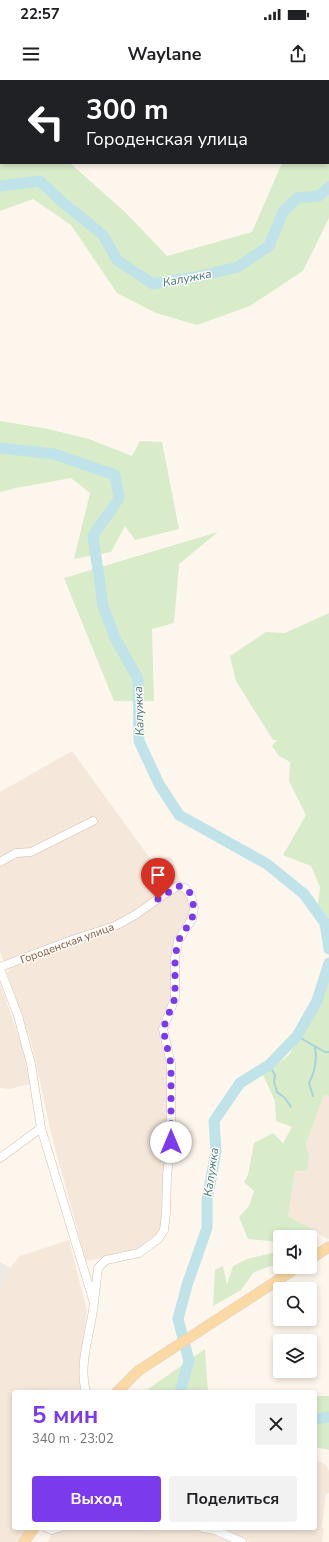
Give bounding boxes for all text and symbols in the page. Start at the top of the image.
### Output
text: 22:57 [20,4,60,24]
text: Waylane [127,42,202,66]
icon: menu [20,43,42,65]
icon: share [287,43,309,65]
text: 300 m [86,91,169,129]
icon: left [20,96,72,148]
text: Городенская улица [86,127,248,151]
water label: Калужка [161,265,213,291]
water label: Калужка [130,686,148,736]
pin [141,858,175,899]
icon: arrive [147,864,169,886]
street label: Городенская улица [18,919,116,967]
position arrow [150,1121,192,1163]
water label: Калужка [200,1146,222,1198]
map controls [273,1230,317,1378]
button: sound [273,1230,317,1274]
button: search [273,1282,317,1326]
button: layers [273,1334,317,1378]
text: 5 мин [32,1399,98,1431]
button: close [255,1403,297,1445]
text: 340 m · 23:02 [32,1430,114,1448]
button: Выход [32,1476,161,1522]
button: Поделиться [169,1476,297,1522]

